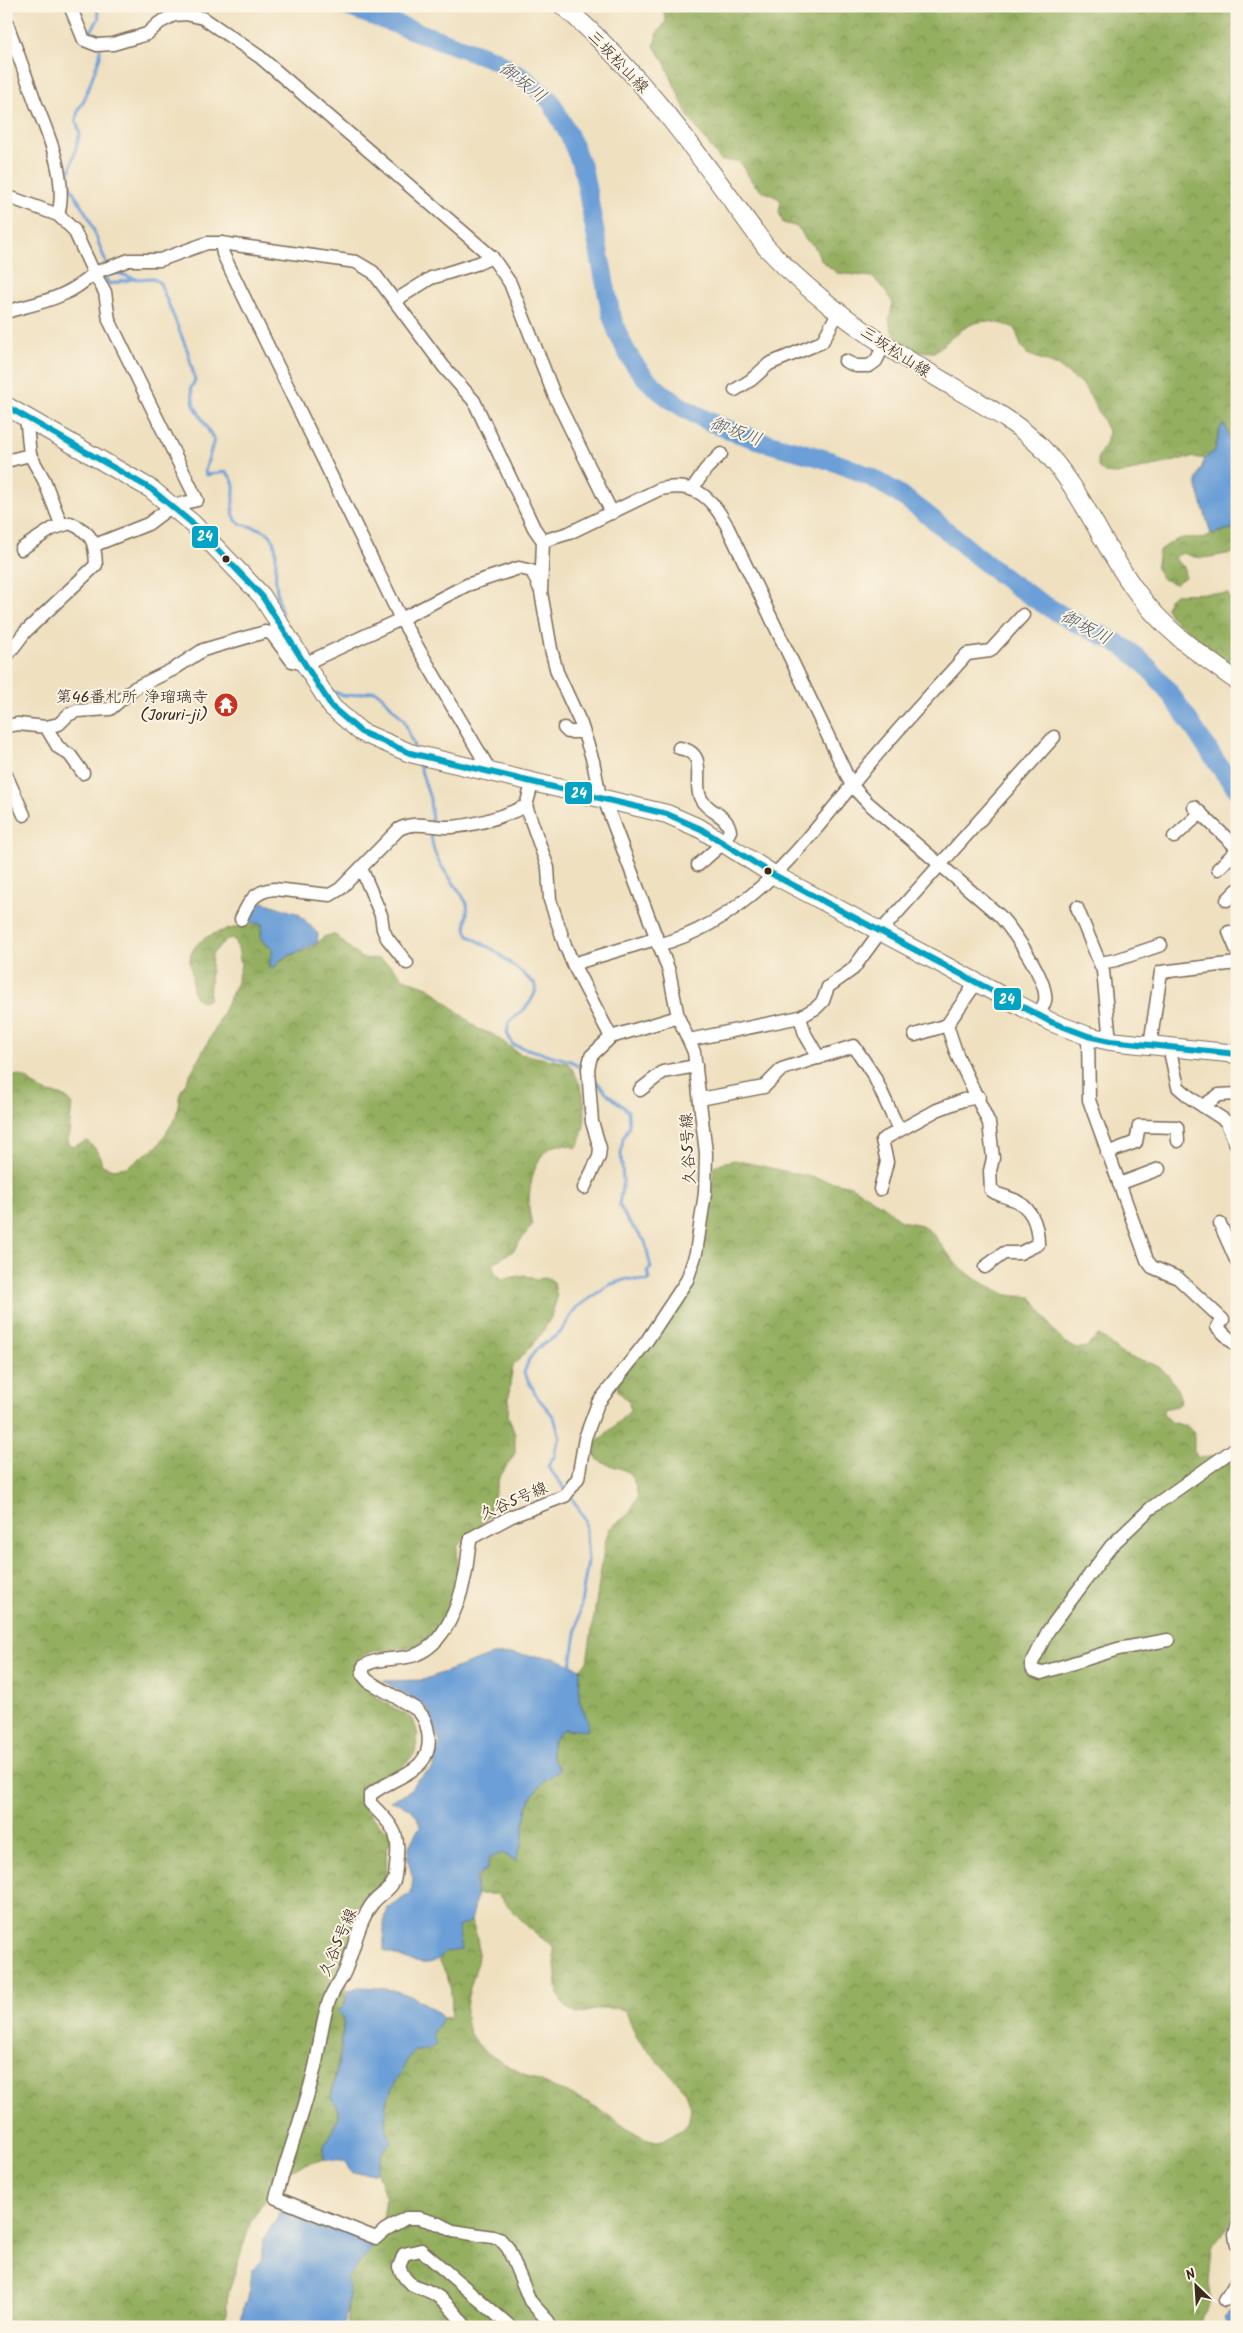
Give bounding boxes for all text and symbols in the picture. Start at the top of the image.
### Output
street label: 三坂松山線 [581,25,655,100]
water label: 御坂川 [492,55,552,111]
street label: 三坂松山線 [855,320,936,385]
water label: 御坂川 [705,410,766,455]
line badge: 24 [191,525,219,549]
text: 24 [197,526,213,548]
unlabelled marker [221,554,231,564]
water label: 御坂川 [1055,603,1116,654]
place label: 第46番札所 浄瑠璃寺 (Joruri-ji) [56,685,208,728]
temple icon: 第46番札所 浄瑠璃寺 (Joruri-ji) [213,692,239,718]
line badge: 24 [564,781,593,805]
text: 24 [571,783,587,805]
unlabelled marker [763,866,773,876]
line badge: 24 [993,987,1022,1011]
text: 24 [999,989,1015,1011]
street label: 久谷5号線 [674,1112,703,1186]
street label: 久谷5号線 [475,1476,552,1527]
street label: 久谷5号線 [313,1904,364,1981]
north arrow [1170,2260,1220,2310]
text: N [1182,2263,1200,2287]

